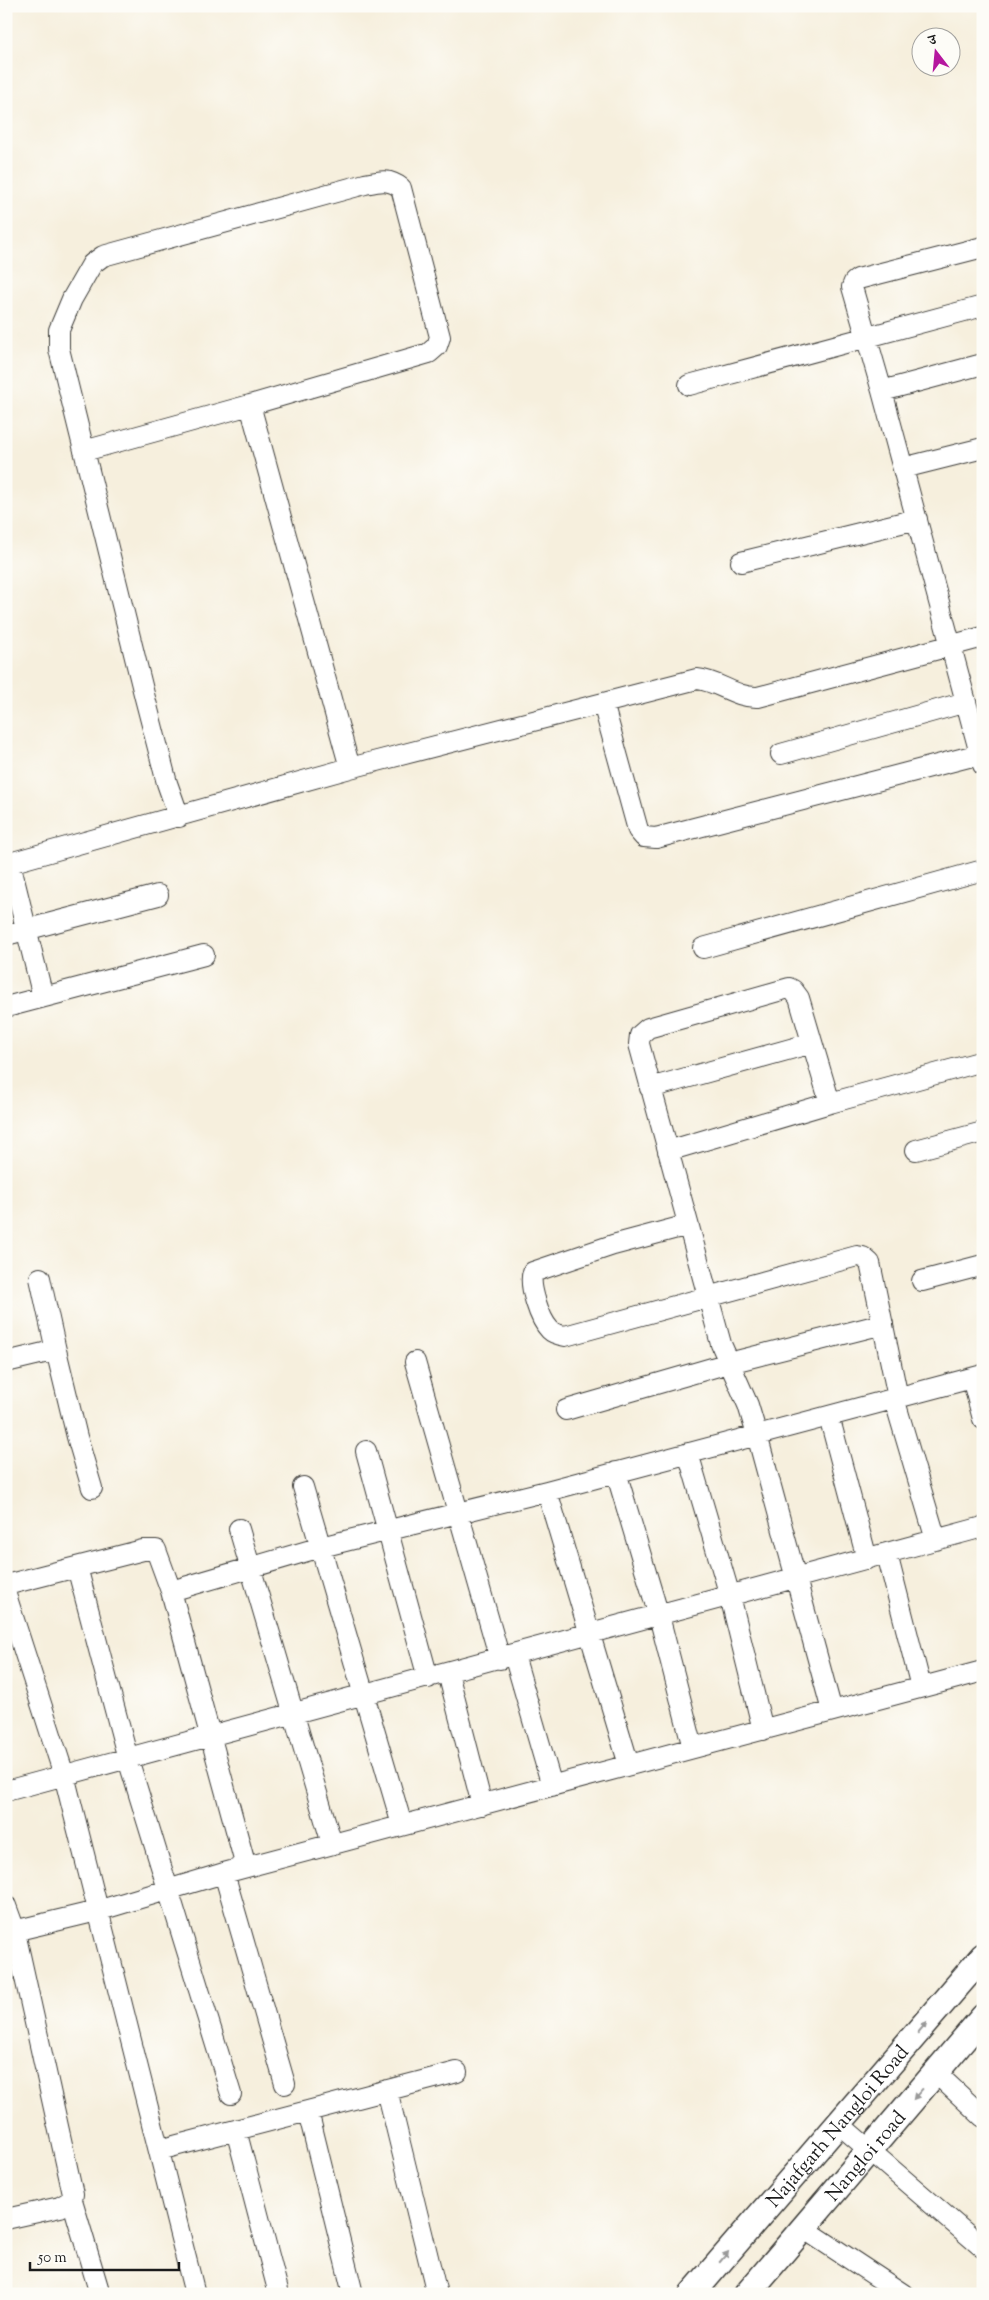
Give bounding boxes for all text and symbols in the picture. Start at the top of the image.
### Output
north arrow [912,28,962,78]
text: उ [926,31,940,52]
one-way arrow [916,2023,928,2035]
street label: Najafgarh Nangloi Road [761,2040,917,2215]
one-way arrow [912,2088,923,2101]
street label: Nangloi road [820,2105,914,2209]
scale bar [30,2240,179,2272]
text: 50 m [37,2248,67,2269]
one-way arrow [718,2250,729,2263]

